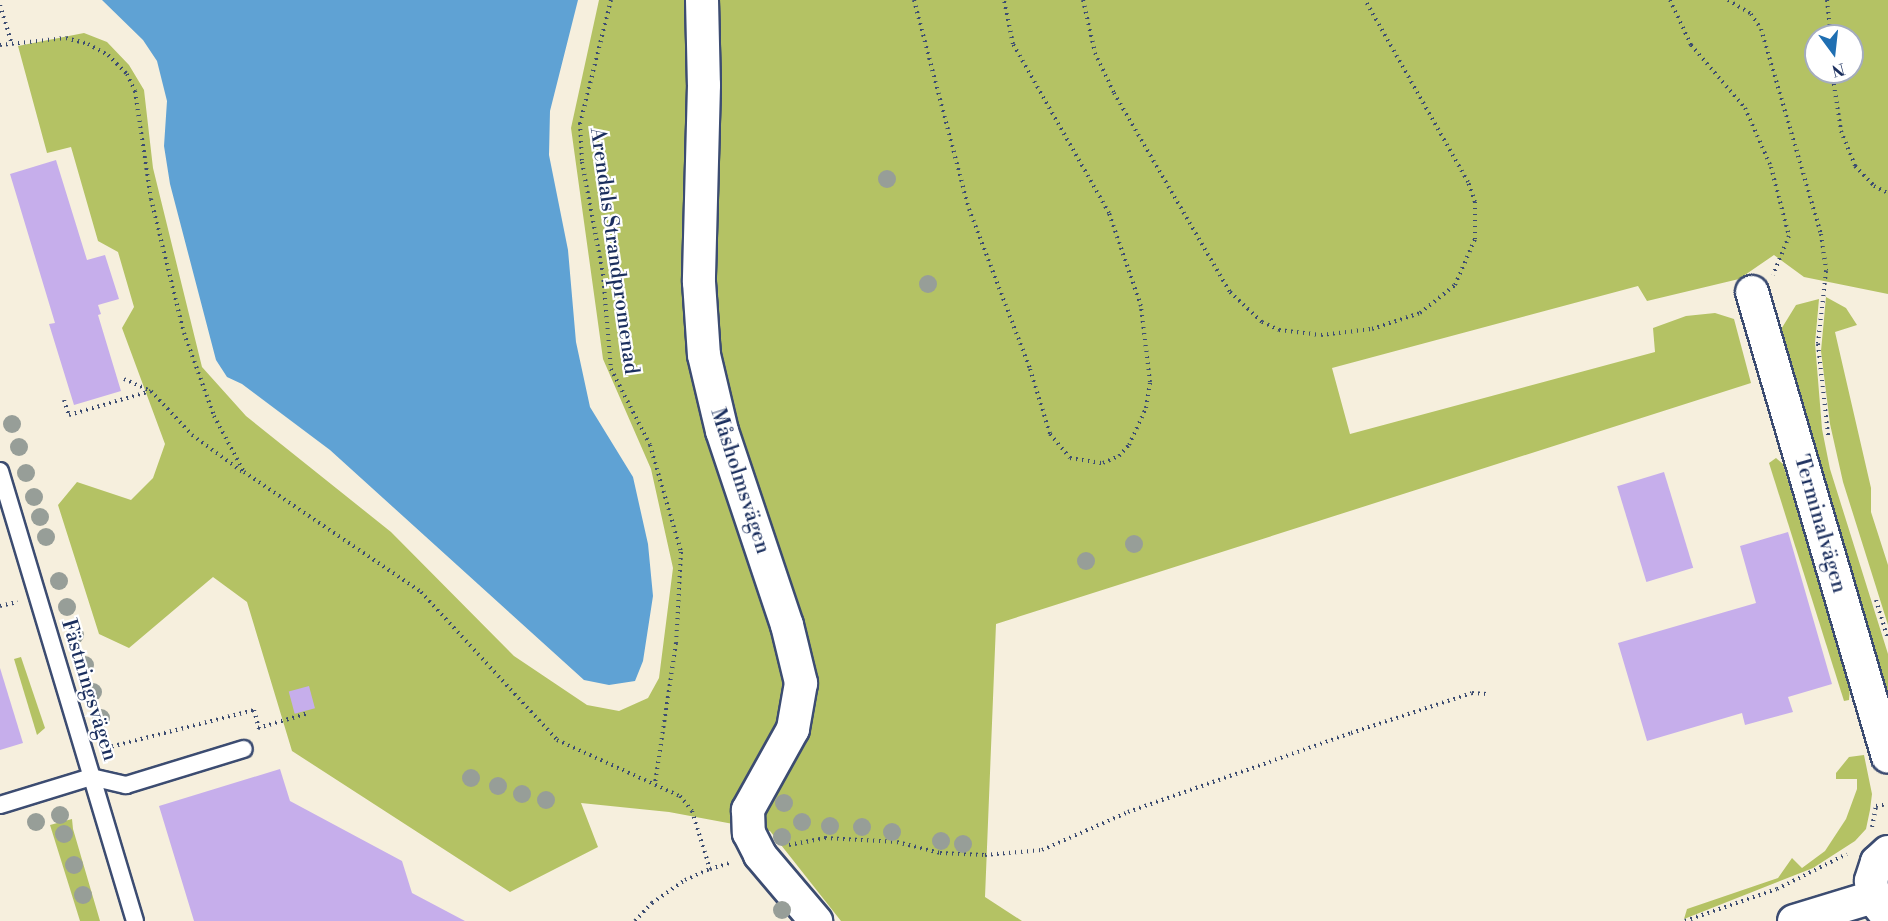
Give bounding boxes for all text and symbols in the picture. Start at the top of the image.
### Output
north arrow [1804,24,1864,84]
text: N [1829,58,1847,81]
street label: Arendals Strandpromenad [584,126,644,376]
street label: Måsholmsvägen [705,405,775,557]
street label: Terminalvägen [1788,452,1852,596]
street label: Fästningsvägen [55,616,123,764]

